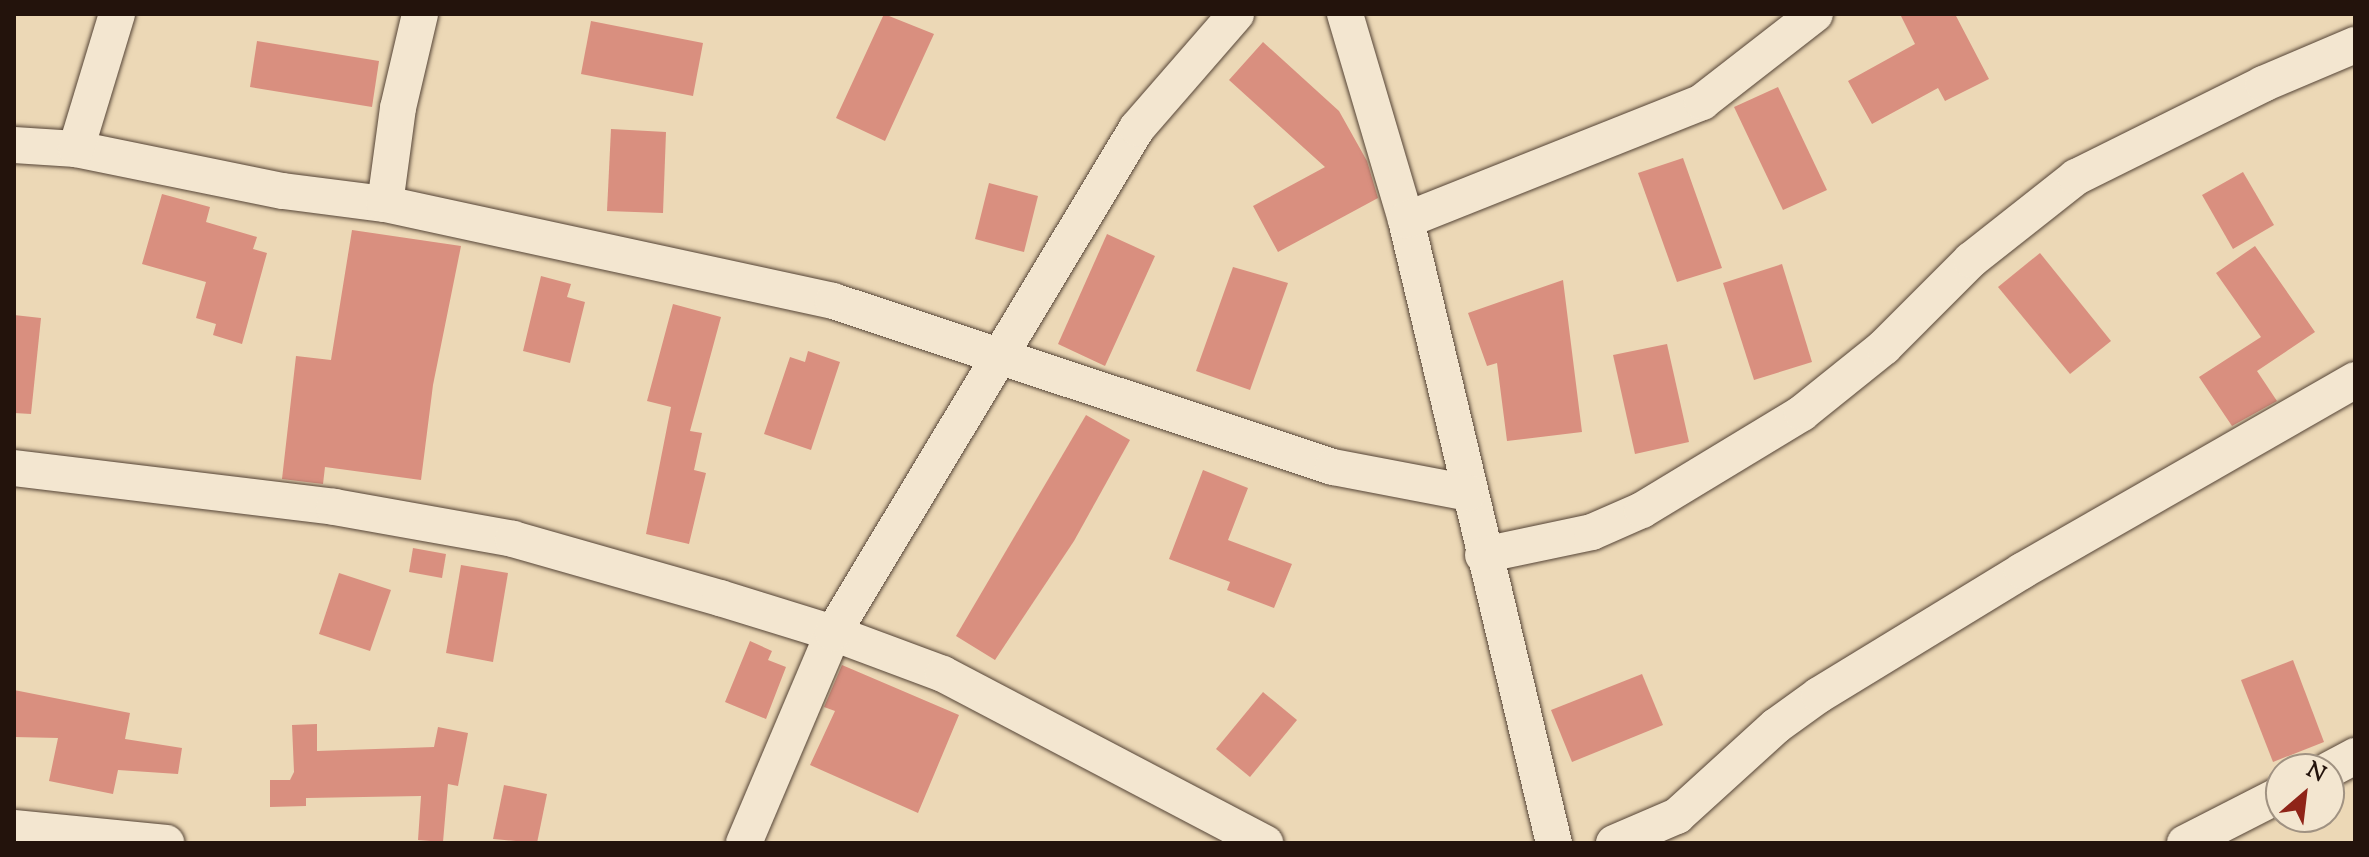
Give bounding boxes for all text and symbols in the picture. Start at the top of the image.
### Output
north arrow [2265,753,2345,833]
text: N [2300,755,2331,792]

